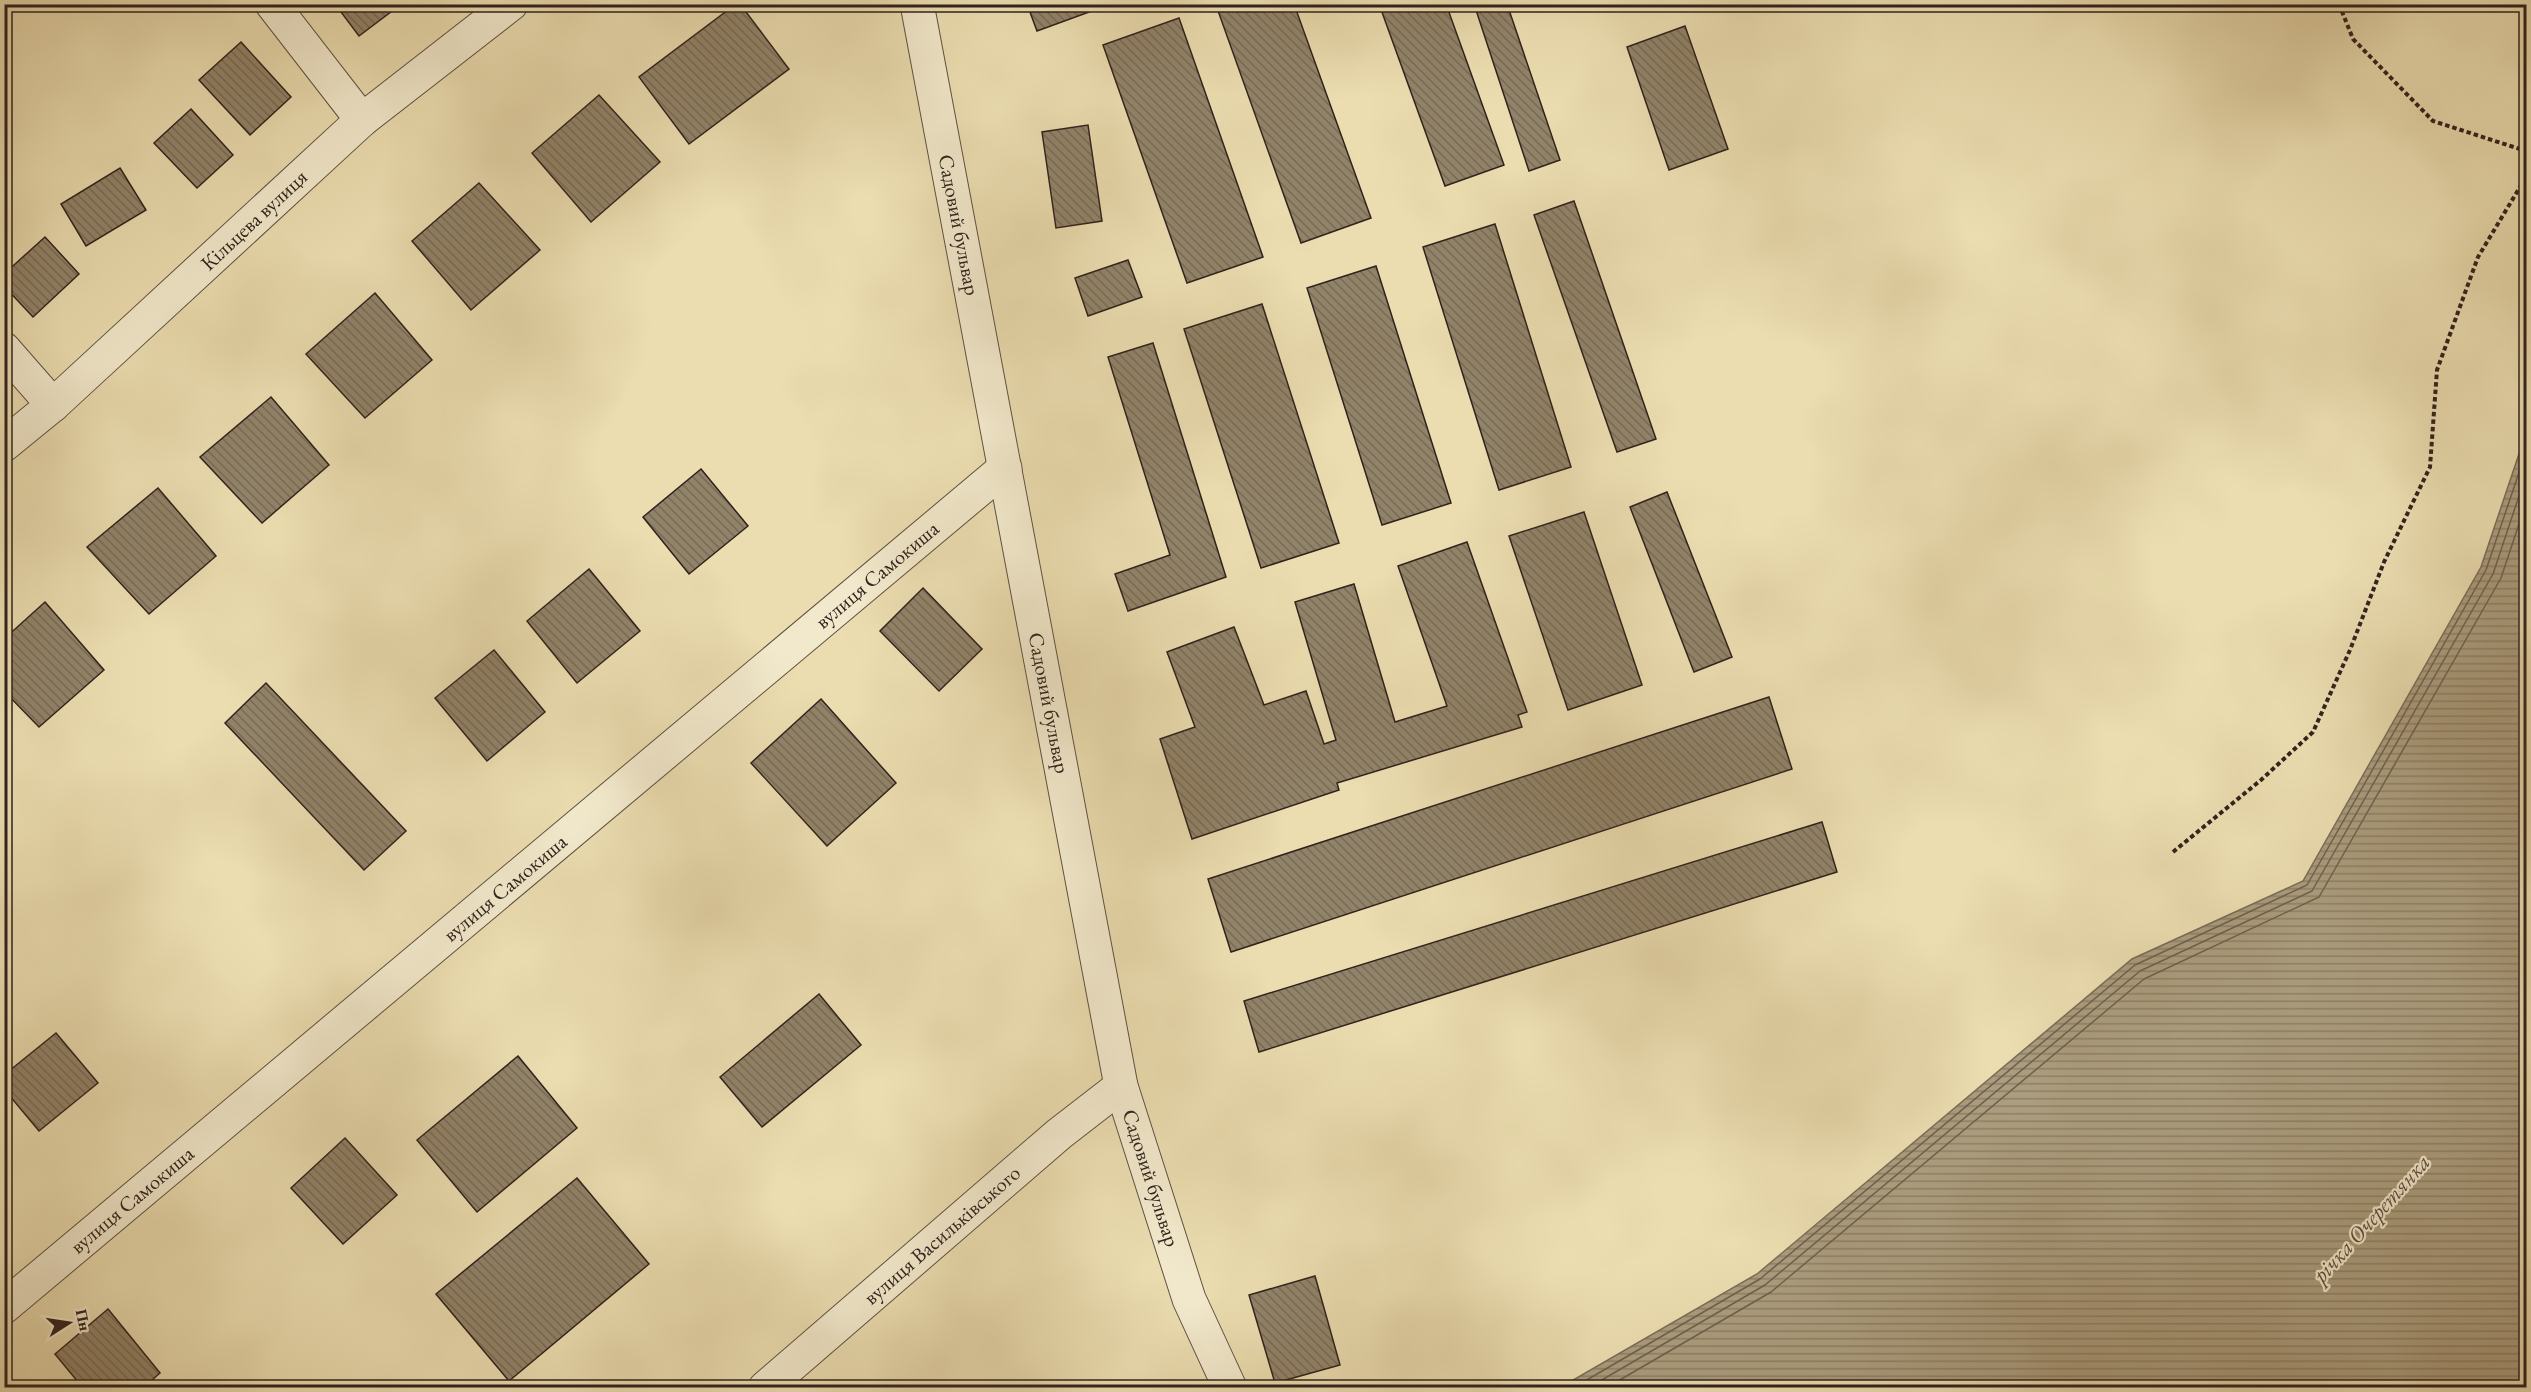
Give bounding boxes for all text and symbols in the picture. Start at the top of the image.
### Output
street label: Садовий бульвар [933,152,986,298]
street label: Кільцева вулиця [195,163,313,276]
street label: вулиця Самокиша [809,514,945,634]
street label: Садовий бульвар [1023,630,1076,776]
street label: вулиця Самокиша [437,827,573,947]
street label: Садовий бульвар [1117,1106,1186,1250]
street label: вулиця Самокиша [64,1139,200,1259]
water label: річка Очеретянка [2304,1148,2436,1291]
street label: вулиця Васильківського [858,1159,1026,1310]
north arrow [39,1293,99,1353]
text: Пн [71,1307,96,1333]

